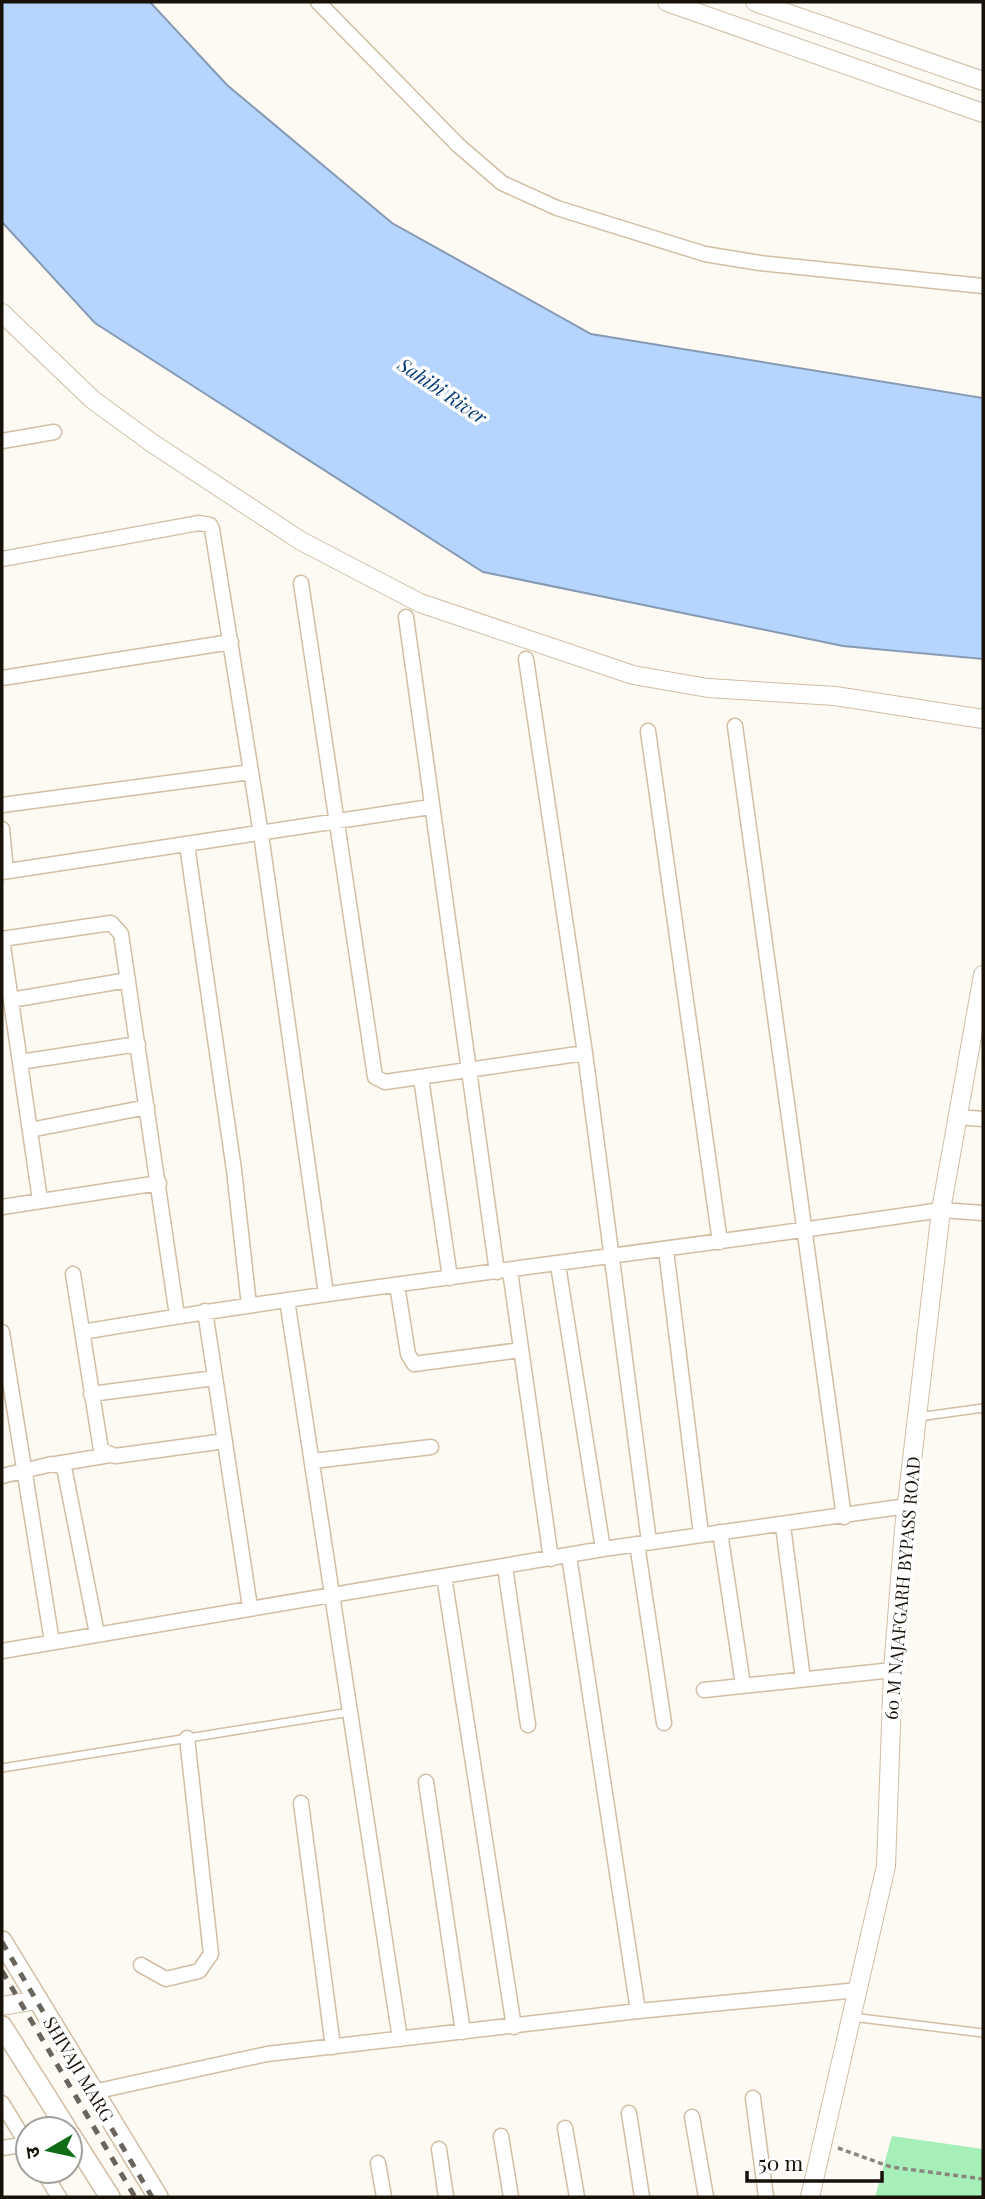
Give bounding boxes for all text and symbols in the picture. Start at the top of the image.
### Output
water label: Sahibi River [393,350,493,430]
street label: 60 M NAJAFGARH BYPASS ROAD [879,1455,925,1721]
street label: SHIVAJI MARG [38,2012,120,2126]
north arrow [14,2115,84,2185]
scale bar [747,2140,882,2184]
text: उ [17,2144,45,2160]
text: 50 m [758,2148,804,2176]

